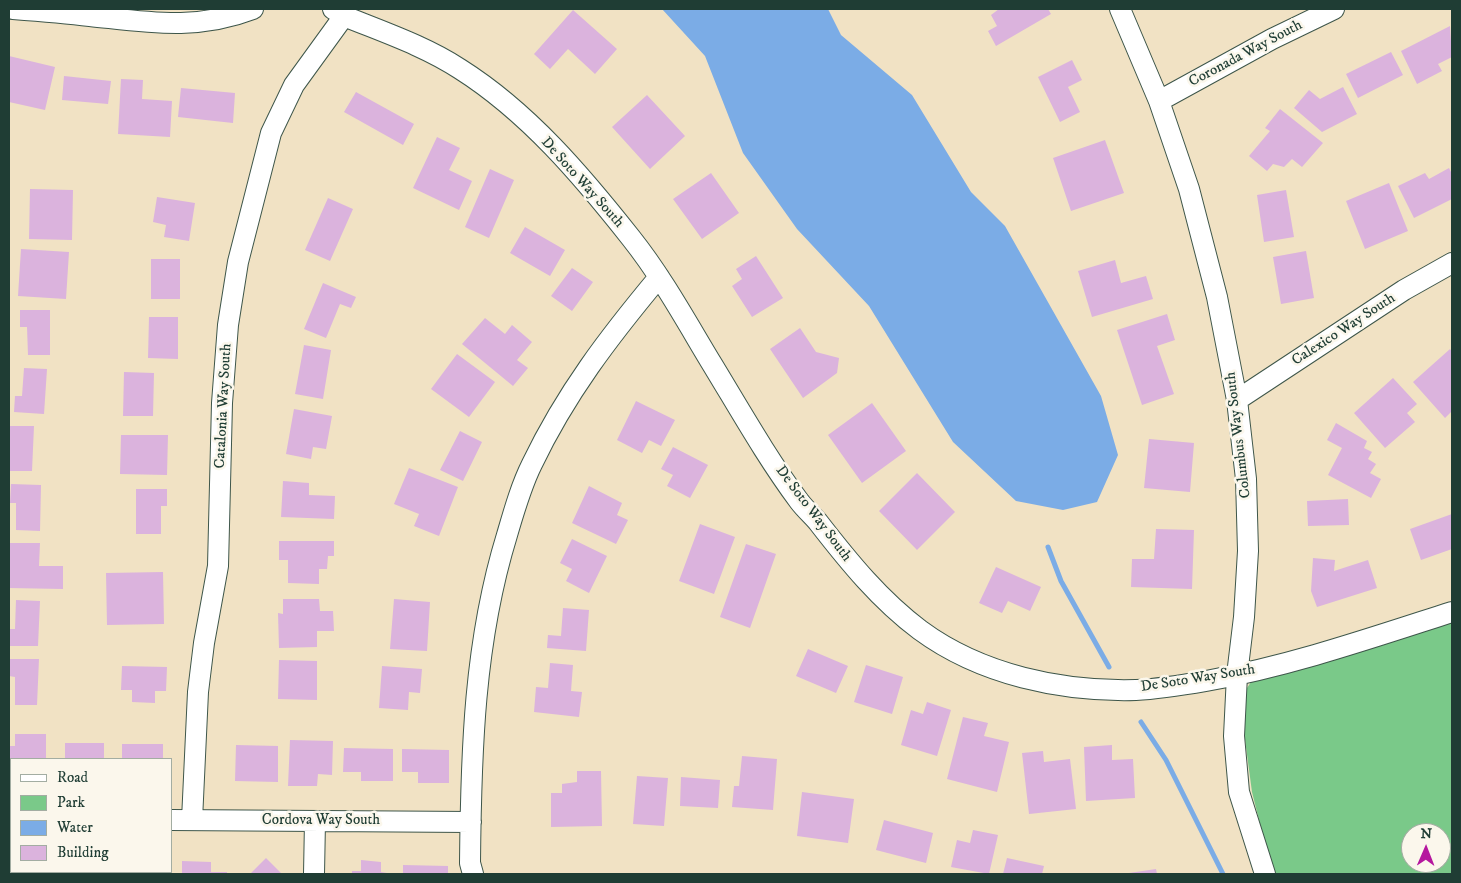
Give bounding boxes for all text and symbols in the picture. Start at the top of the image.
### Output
street label: Coronada Way South [1186,16,1306,92]
street label: De Soto Way South [537,134,627,232]
street label: Calexico Way South [1289,290,1399,370]
street label: Catalonia Way South [212,343,236,469]
street label: Columbus Way South [1222,371,1256,499]
street label: De Soto Way South [771,462,855,566]
street label: De Soto Way South [1139,661,1257,697]
legend [10,758,172,873]
text: Road [57,768,88,787]
text: Park [57,793,85,812]
street label: Cordova Way South [262,812,380,830]
text: Water [57,818,93,837]
north arrow [1401,823,1451,873]
text: N [1420,825,1432,843]
text: Building [57,843,109,862]

